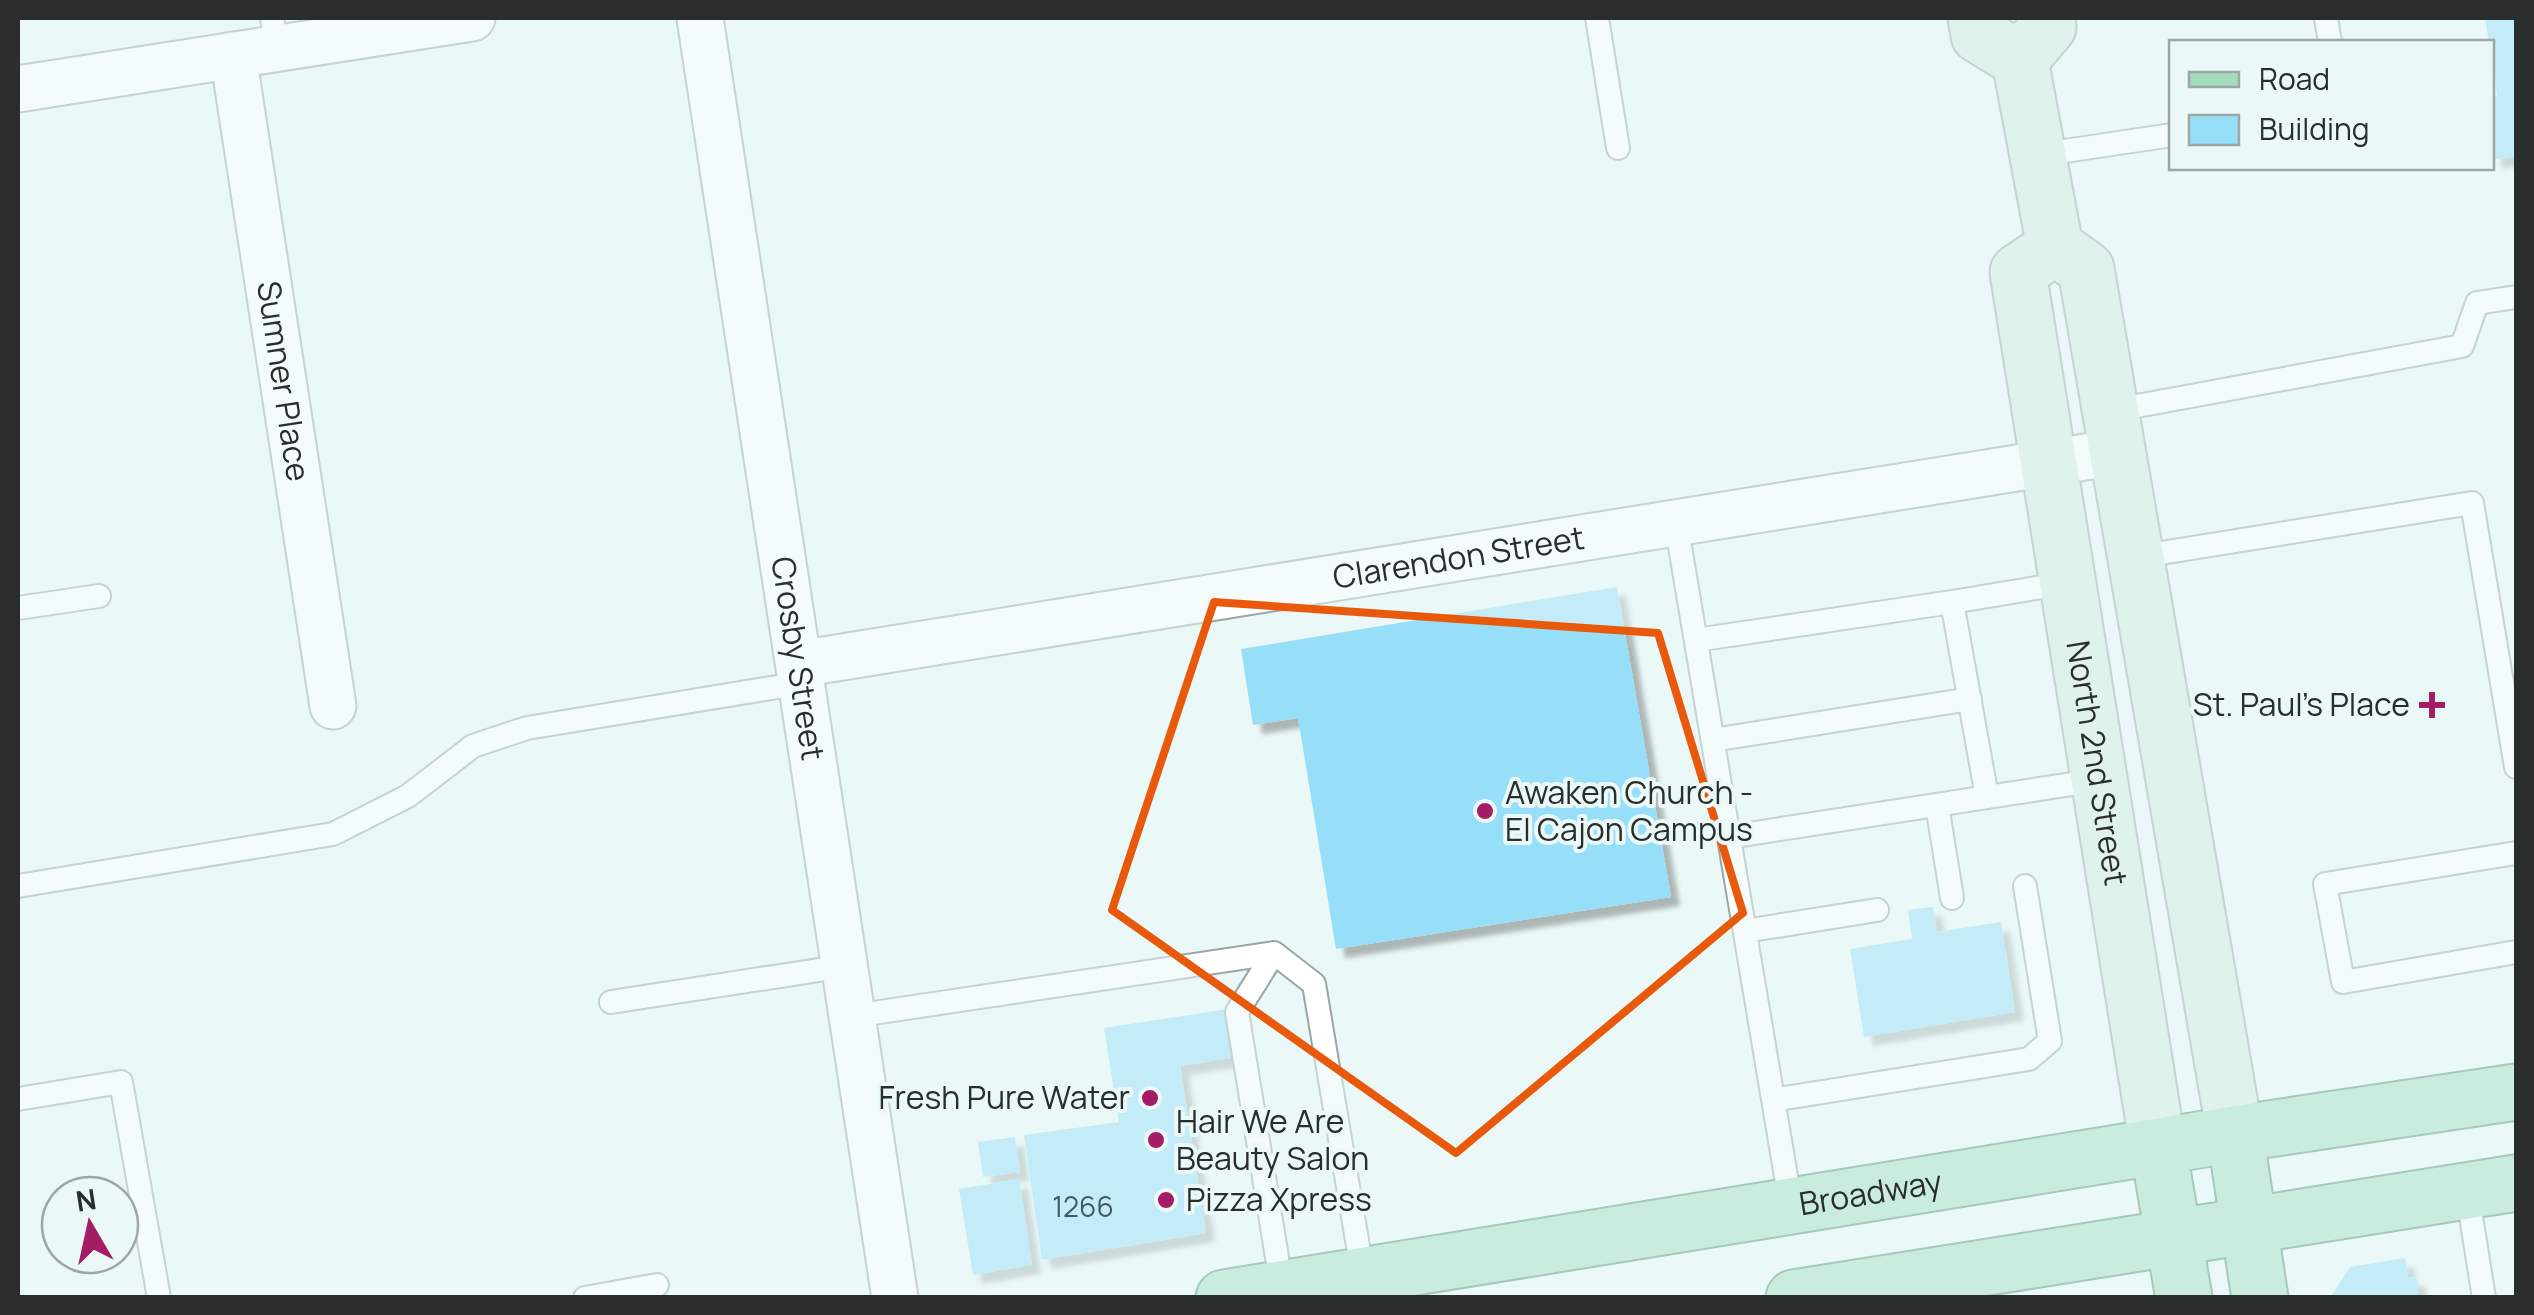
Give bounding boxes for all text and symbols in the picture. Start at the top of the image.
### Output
legend [2169,40,2494,170]
text: Road [2259,58,2330,99]
text: Building [2259,108,2370,149]
street label: Sumner Place [247,278,321,484]
street label: Clarendon Street [1330,515,1587,599]
street label: Crosby Street [761,554,836,763]
street label: North 2nd Street [2056,637,2139,888]
place label: St. Paul's Place [2193,682,2410,726]
marker: St. Paul's Place [2419,692,2445,718]
place label: Awaken Church - El Cajon Campus [1505,770,1753,851]
marker: Awaken Church - El Cajon Campus [1474,800,1496,822]
place label: Fresh Pure Water [878,1075,1130,1119]
marker: Fresh Pure Water [1139,1087,1161,1109]
place label: Hair We Are Beauty Salon [1176,1099,1369,1180]
marker: Hair We Are Beauty Salon [1145,1129,1167,1151]
street label: Broadway [1796,1159,1945,1225]
north arrow [40,1175,140,1275]
place label: Pizza Xpress [1186,1177,1372,1221]
text: N [73,1179,99,1220]
house number: 1266 [1052,1187,1114,1225]
marker: Pizza Xpress [1155,1189,1177,1211]

